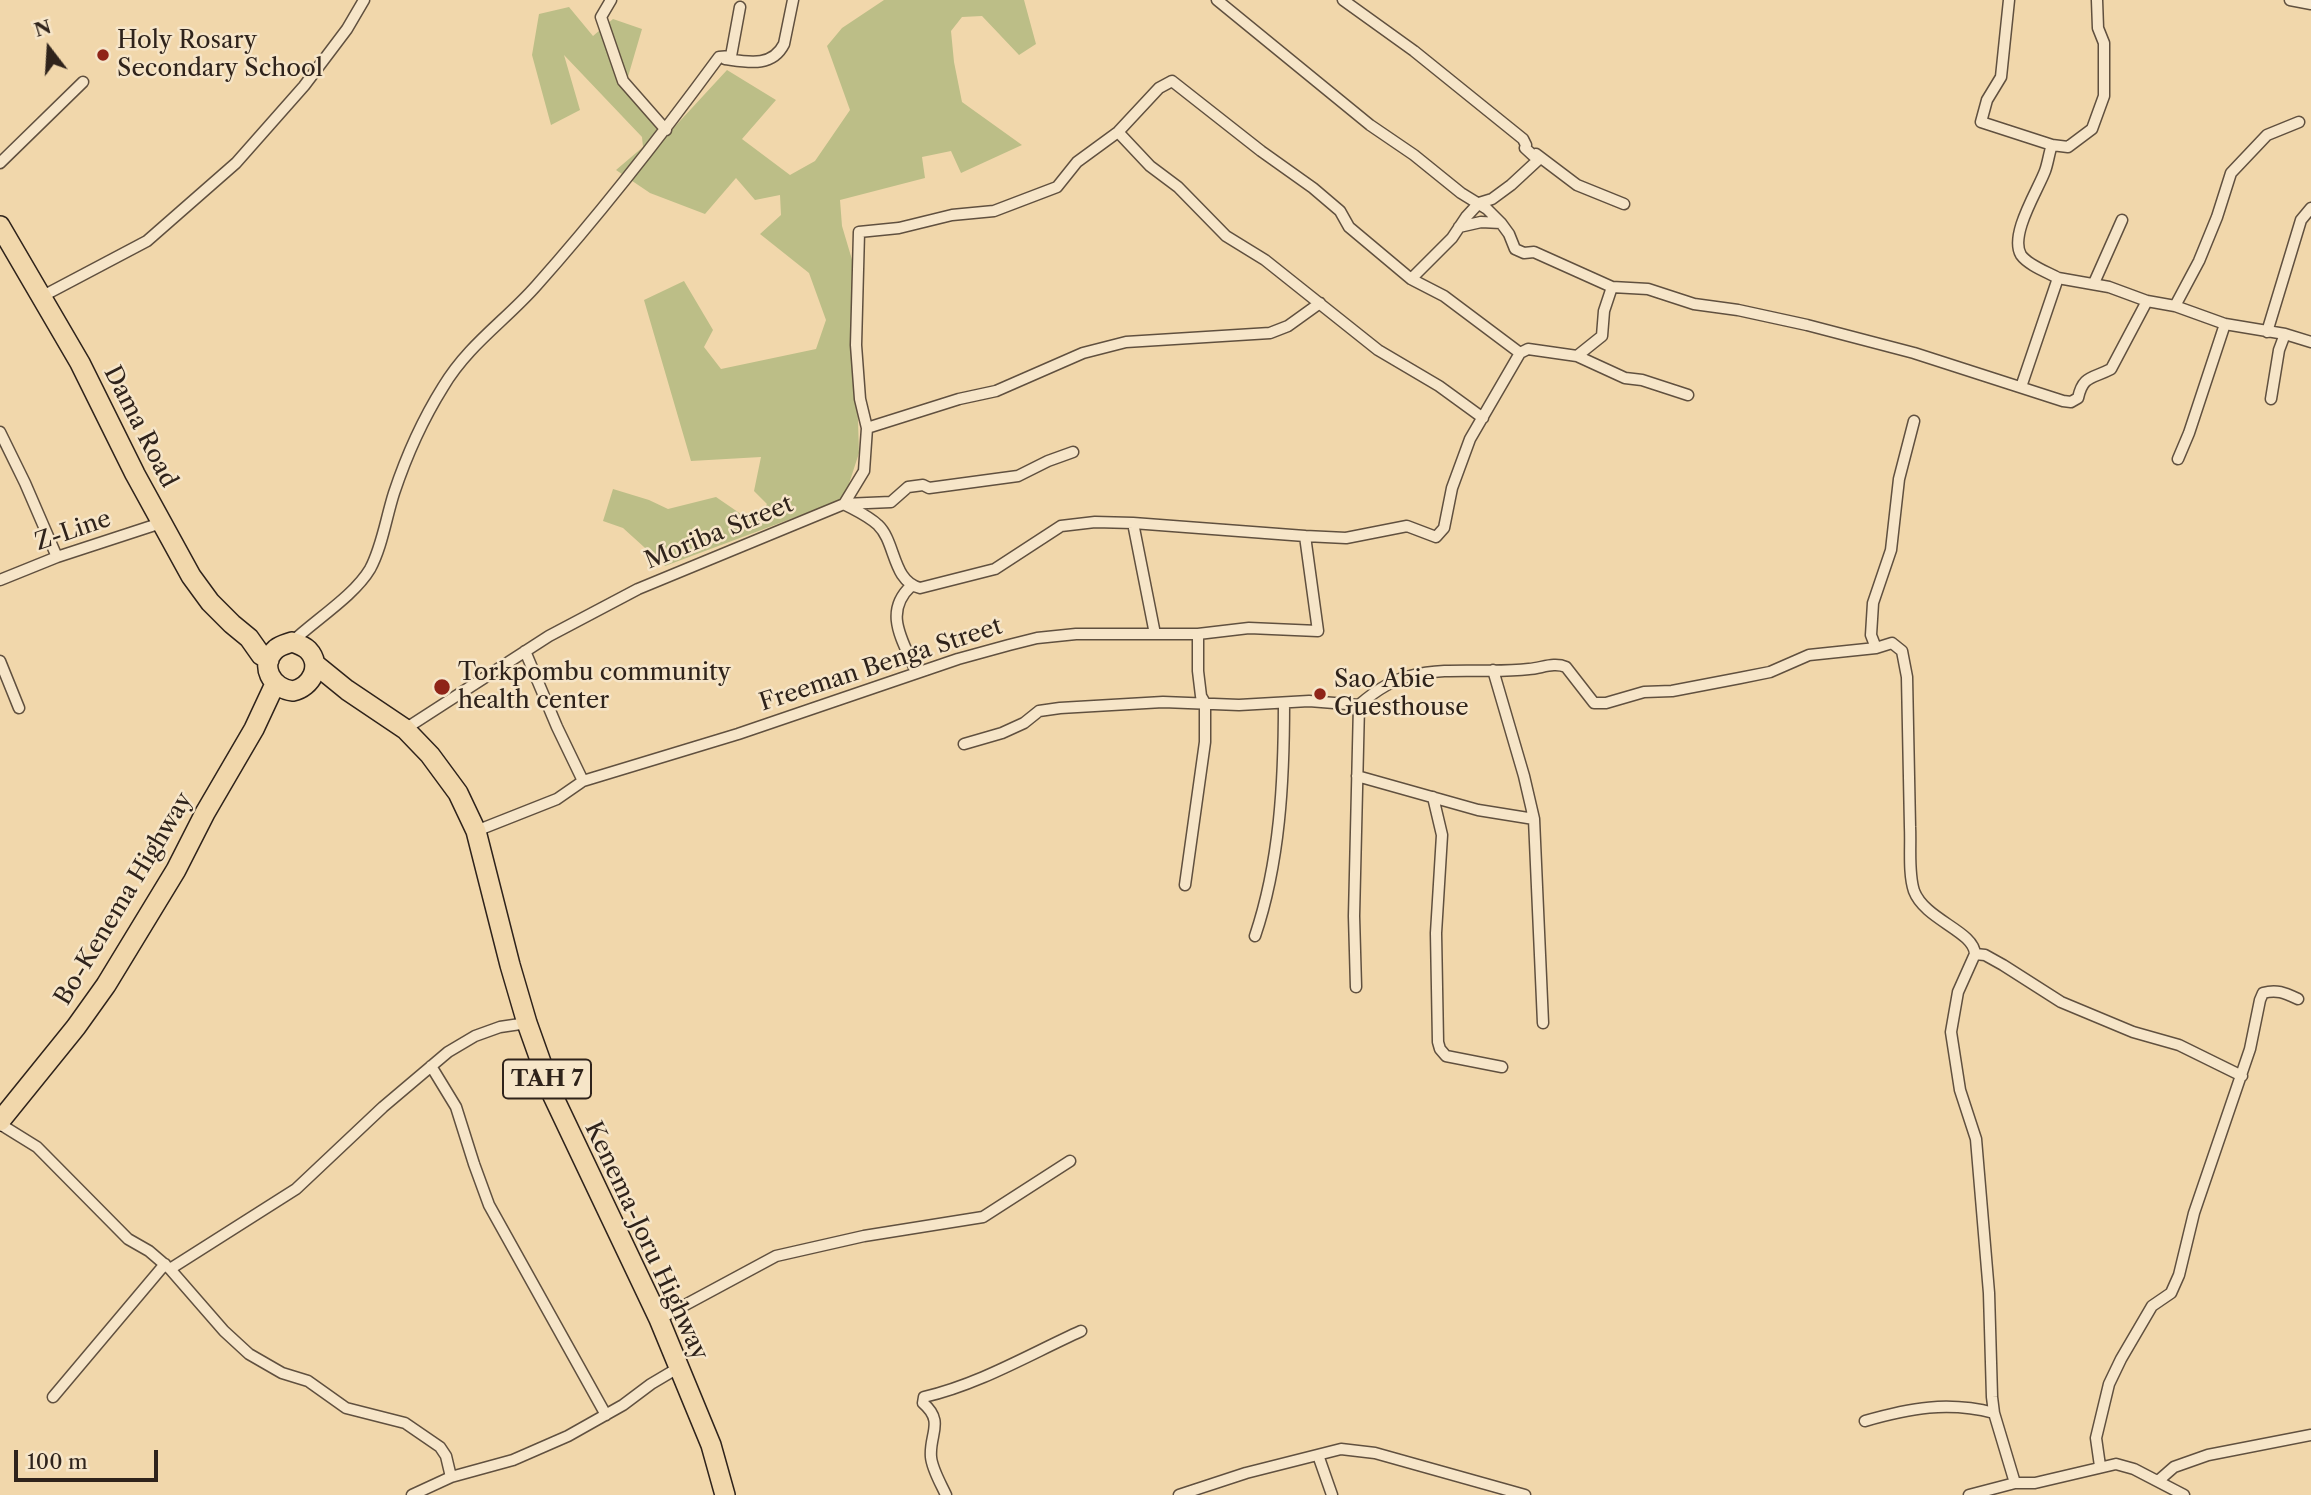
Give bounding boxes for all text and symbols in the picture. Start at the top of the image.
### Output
north arrow [14,14,84,84]
text: N [31,15,54,42]
place label: Holy Rosary Secondary School [117,27,323,83]
marker: Holy Rosary Secondary School [95,47,111,63]
street label: Dama Road [97,361,183,493]
street label: Moriba Street [641,490,797,576]
street label: Z-Line [31,505,115,557]
street label: Freeman Benga Street [756,612,1006,718]
place label: Torkpombu community health center [458,659,731,715]
place label: Sao Abie Guesthouse [1334,666,1469,722]
marker: Torkpombu community health center [432,677,452,697]
marker: Sao Abie Guesthouse [1312,686,1328,702]
street label: Bo-Kenema Highway [49,787,199,1011]
road number: TAH 7 [503,1060,591,1098]
street label: Kenema-Joru Highway [578,1117,714,1365]
scale bar [18,1436,161,1480]
text: 100 m [27,1449,88,1474]

